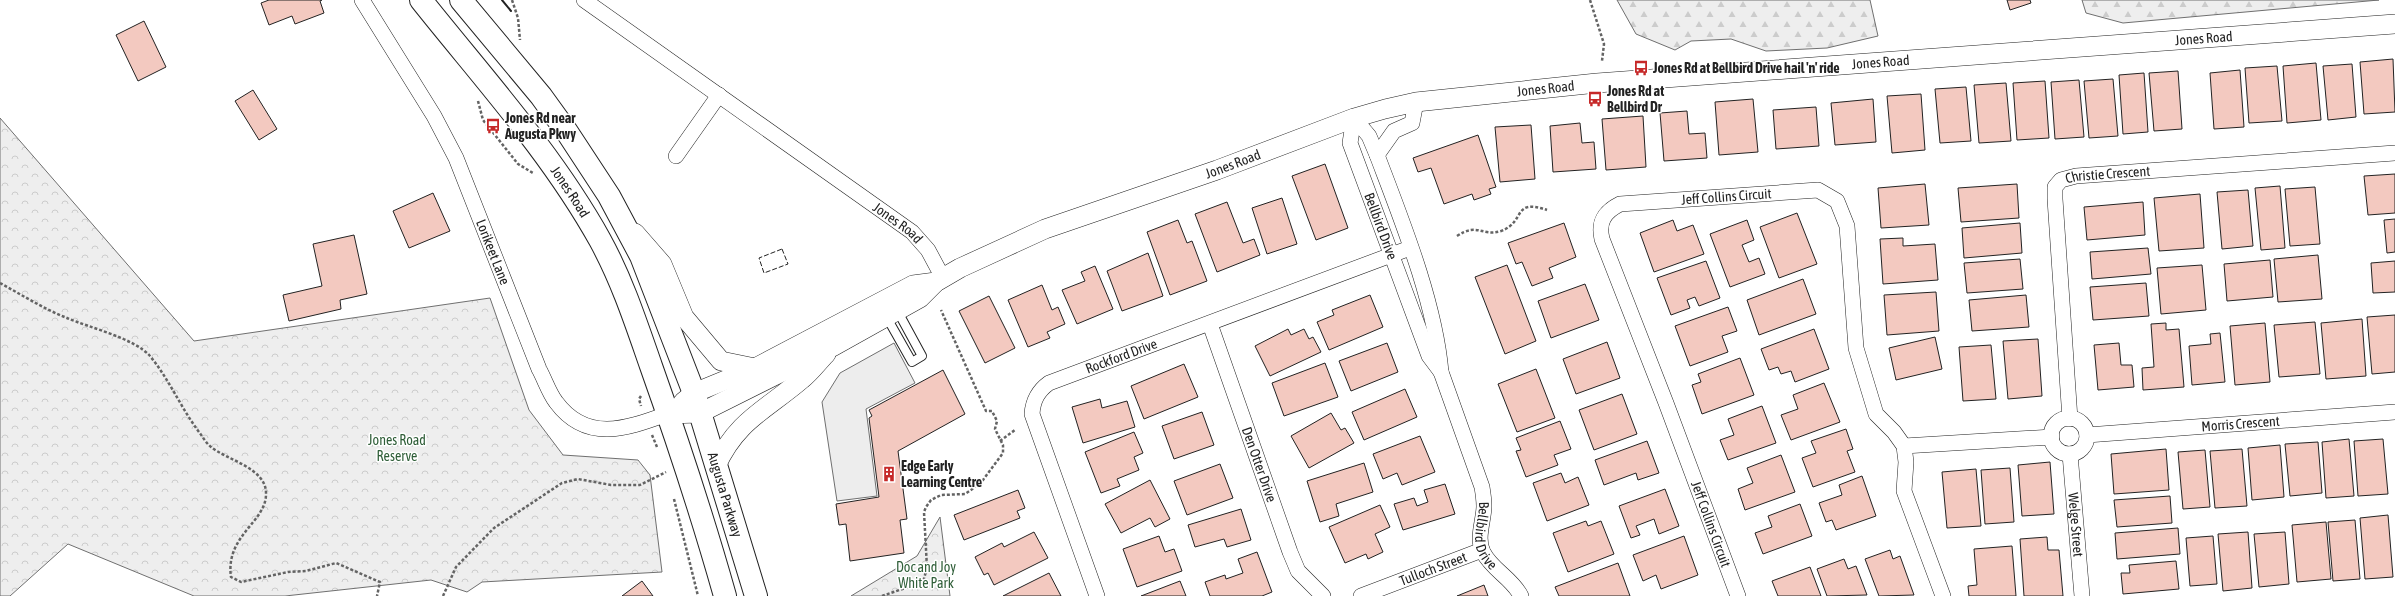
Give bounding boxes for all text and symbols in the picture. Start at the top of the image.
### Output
street label: Jones Road [2174,28,2233,48]
street label: Jones Road [1851,52,1910,72]
bus stop icon: Jones Rd at Bellbird Drive hail 'n' ride [1632,59,1650,77]
place label: Jones Rd at Bellbird Drive hail 'n' ride [1652,60,1840,76]
street label: Jones Road [1516,77,1575,99]
place label: Jones Rd at Bellbird Dr [1606,83,1664,115]
bus stop icon: Jones Rd at Bellbird Dr [1586,90,1604,108]
place label: Jones Rd near Augusta Pkwy [504,110,576,142]
bus stop icon: Jones Rd near Augusta Pkwy [484,117,502,135]
street label: Jones Road [1203,146,1263,181]
street label: Jones Road [547,163,593,220]
street label: Christie Crescent [2063,163,2151,187]
street label: Jeff Collins Circuit [1681,185,1772,208]
street label: Bellbird Drive [1361,190,1401,262]
street label: Jones Road [870,199,926,246]
street label: Lorikeet Lane [473,217,513,287]
street label: Rockford Drive [1083,335,1159,377]
street label: Morris Crescent [2201,413,2280,434]
street label: Den Otter Drive [1239,425,1280,504]
park label: Jones Road Reserve [368,432,426,464]
street label: Augusta Parkway [705,450,746,539]
place label: Edge Early Learning Centre [901,458,982,490]
building icon: Edge Early Learning Centre [880,465,898,483]
street label: Jeff Collins Circuit [1688,479,1734,569]
street label: Welge Street [2065,492,2087,558]
street label: Bellbird Drive [1472,502,1500,573]
street label: Tulloch Street [1397,549,1469,589]
park label: Doc and Joy White Park [896,559,956,591]

